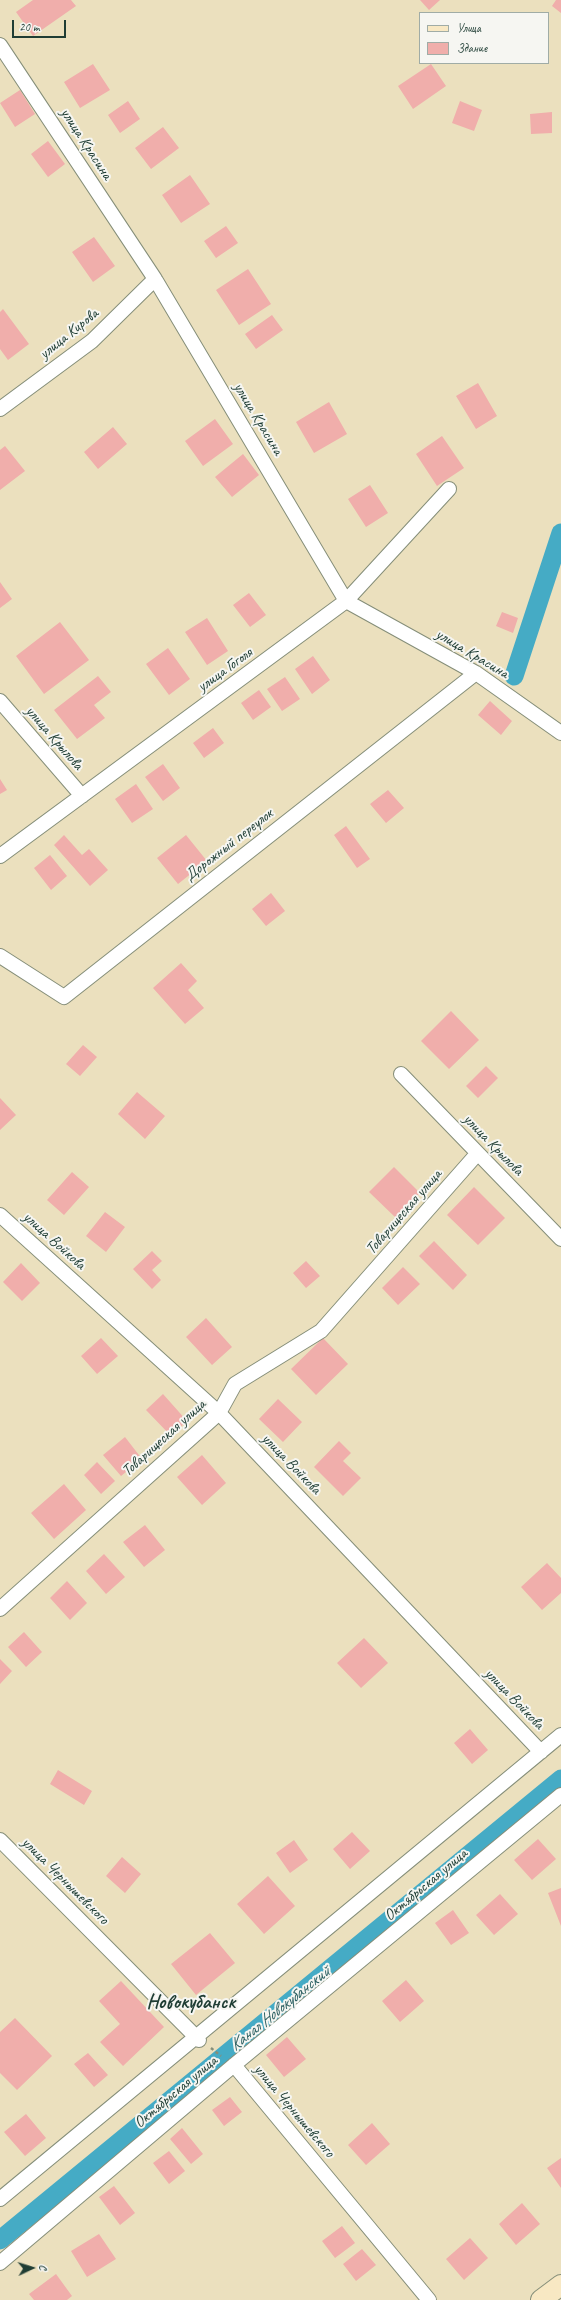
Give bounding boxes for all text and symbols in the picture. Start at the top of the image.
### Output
scale bar [14,12,68,38]
legend [419,12,549,64]
text: 20 m [19,19,39,35]
text: Улица [457,20,481,36]
text: Здание [457,40,487,56]
street label: улица Красина [56,105,116,183]
street label: улица Кирова [36,304,102,364]
street label: улица Красина [229,379,287,459]
street label: улица Красина [432,625,512,683]
street label: улица Гоголя [194,644,256,696]
street label: улица Крылова [21,702,87,774]
street label: Дорожный переулок [181,804,277,886]
street label: улица Крылова [459,1110,527,1180]
street label: Товарищеская улица [362,1166,446,1258]
street label: улица Войкова [19,1208,89,1274]
street label: Товарищеская улица [118,1395,210,1481]
street label: улица Войкова [257,1429,325,1499]
street label: улица Войкова [480,1664,548,1734]
street label: улица Чернышевского [17,1833,113,1929]
street label: Октябрьская улица [380,1845,472,1925]
water label: Канал Новокубанский [226,1962,334,2056]
district label: Новокубанск [146,1991,236,2015]
street label: Октябрьская улица [130,2052,222,2132]
street label: улица Чернышевского [249,2060,339,2162]
north arrow [12,2248,52,2288]
text: С [37,2264,51,2270]

